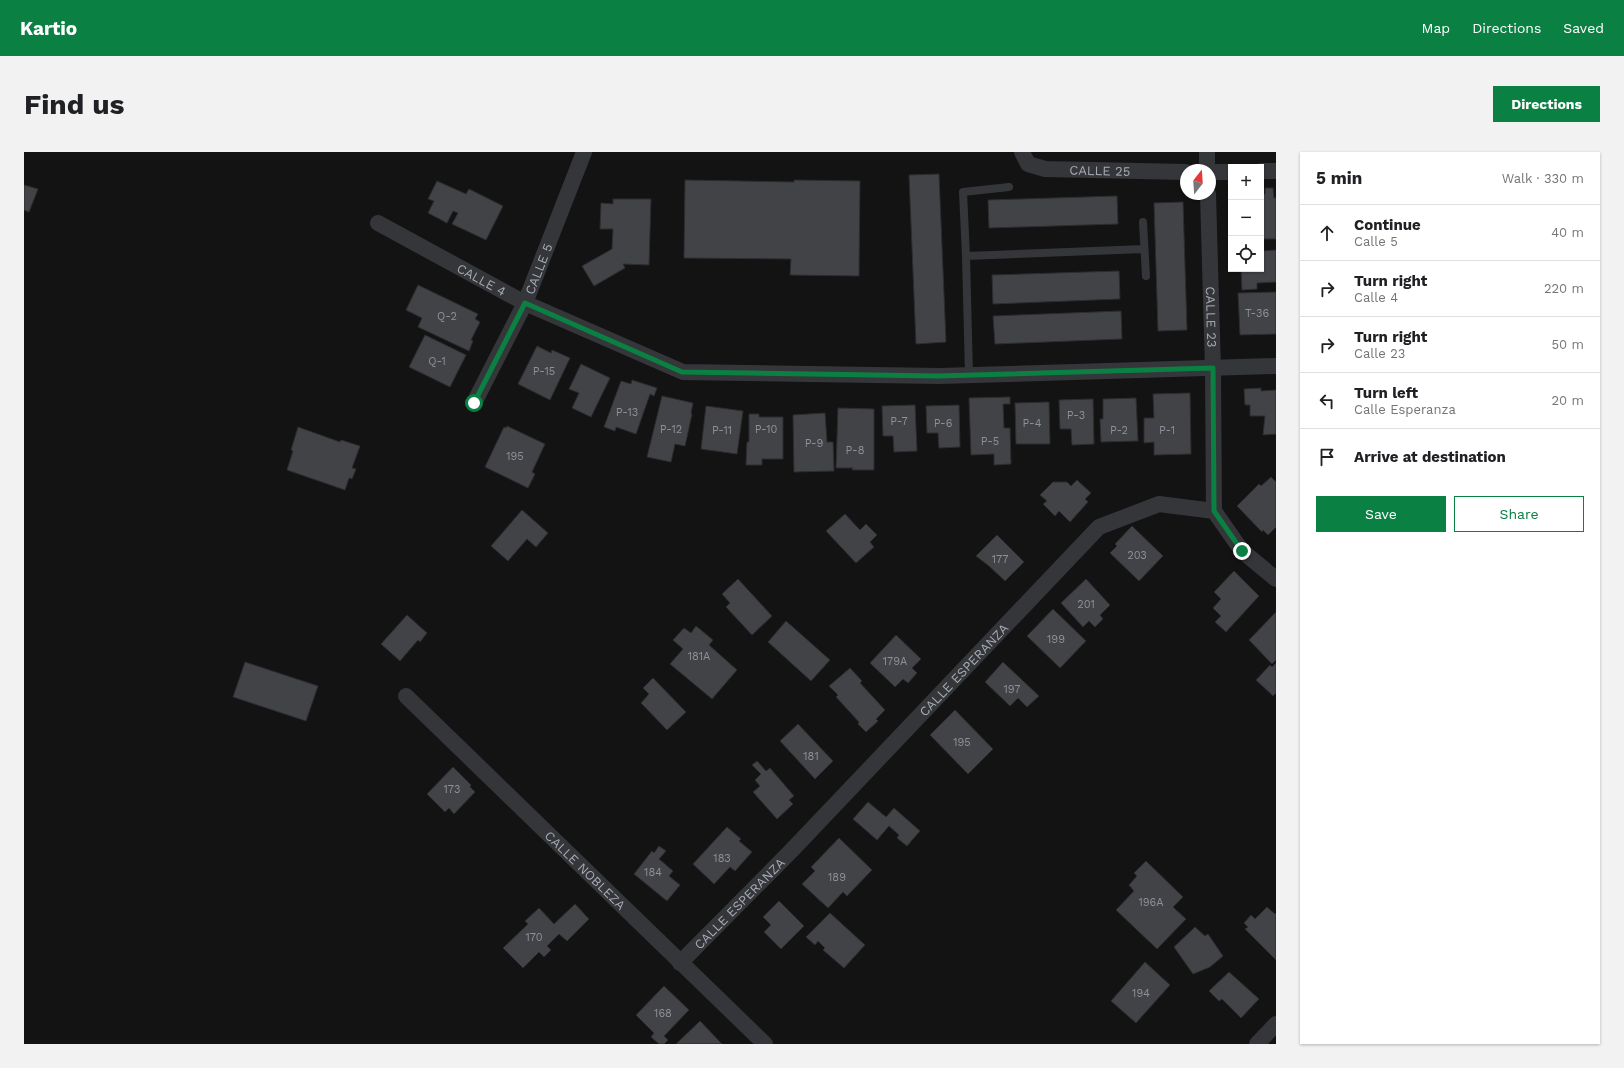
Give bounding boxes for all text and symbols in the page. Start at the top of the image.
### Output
text: Kartio [20,17,77,40]
text: Map [1422,20,1450,36]
text: Directions [1472,20,1541,36]
text: Saved [1563,20,1604,36]
button: Directions [1493,86,1600,122]
text: Find us [24,88,124,121]
street label: CALLE 25 [1069,163,1130,179]
north arrow [1180,164,1216,200]
map controls [1228,164,1264,272]
button: + [1228,164,1264,200]
text: 5 min [1316,168,1362,188]
text: Walk · 330 m [1502,171,1584,186]
button: − [1228,200,1264,236]
text: Continue [1354,216,1421,234]
icon: ahead [1316,222,1338,244]
text: 40 m [1551,225,1584,240]
text: Calle 5 [1354,234,1398,249]
button: locate [1228,236,1264,272]
street label: CALLE 5 [522,241,556,297]
street label: CALLE 4 [454,260,509,299]
text: Turn right [1354,272,1427,290]
icon: right [1316,278,1338,300]
text: 220 m [1544,281,1584,296]
street label: CALLE 23 [1203,286,1219,348]
text: Calle 4 [1354,290,1398,305]
house number: T-36 [1245,307,1269,320]
house number: Q-2 [437,310,457,323]
text: Turn right [1354,328,1427,346]
icon: right [1316,334,1338,356]
text: 50 m [1552,337,1584,352]
text: Calle 23 [1354,346,1405,361]
house number: Q-1 [428,355,446,368]
house number: P-15 [533,365,555,378]
text: Turn left [1354,384,1418,402]
icon: left [1316,390,1338,412]
text: 20 m [1552,393,1584,408]
route start [465,394,483,412]
text: Calle Esperanza [1354,402,1456,417]
house number: P-13 [616,406,638,419]
house number: P-3 [1067,409,1085,422]
house number: P-7 [890,415,908,428]
house number: P-6 [934,417,953,430]
house number: P-4 [1023,417,1042,430]
house number: P-12 [660,423,682,436]
house number: P-10 [755,423,778,436]
house number: P-11 [712,424,732,437]
house number: P-2 [1110,424,1128,437]
house number: P-1 [1159,424,1175,437]
house number: P-5 [981,435,999,448]
house number: P-9 [805,437,824,450]
house number: P-8 [846,444,865,457]
icon: arrive [1316,446,1338,468]
text: Arrive at destination [1354,448,1506,466]
house number: 195 [506,450,524,463]
button: Save [1316,496,1446,532]
button: Share [1454,496,1584,532]
route end [1233,542,1251,560]
house number: 203 [1127,549,1147,562]
house number: 177 [992,553,1008,566]
house number: 201 [1077,598,1095,611]
street label: CALLE ESPERANZA [916,620,1012,719]
house number: 199 [1047,633,1065,646]
house number: 181A [688,650,710,663]
house number: 179A [883,655,907,668]
house number: 197 [1003,683,1021,696]
house number: 195 [953,736,971,749]
house number: 181 [803,750,819,763]
house number: 173 [444,783,460,796]
street label: CALLE NOBLEZA [542,828,629,913]
house number: 183 [713,852,731,865]
street label: CALLE ESPERANZA [691,855,788,952]
house number: 184 [644,866,662,879]
house number: 189 [828,871,846,884]
house number: 196A [1138,896,1164,909]
house number: 170 [525,931,543,944]
house number: 194 [1132,987,1150,1000]
house number: 168 [654,1007,672,1020]

